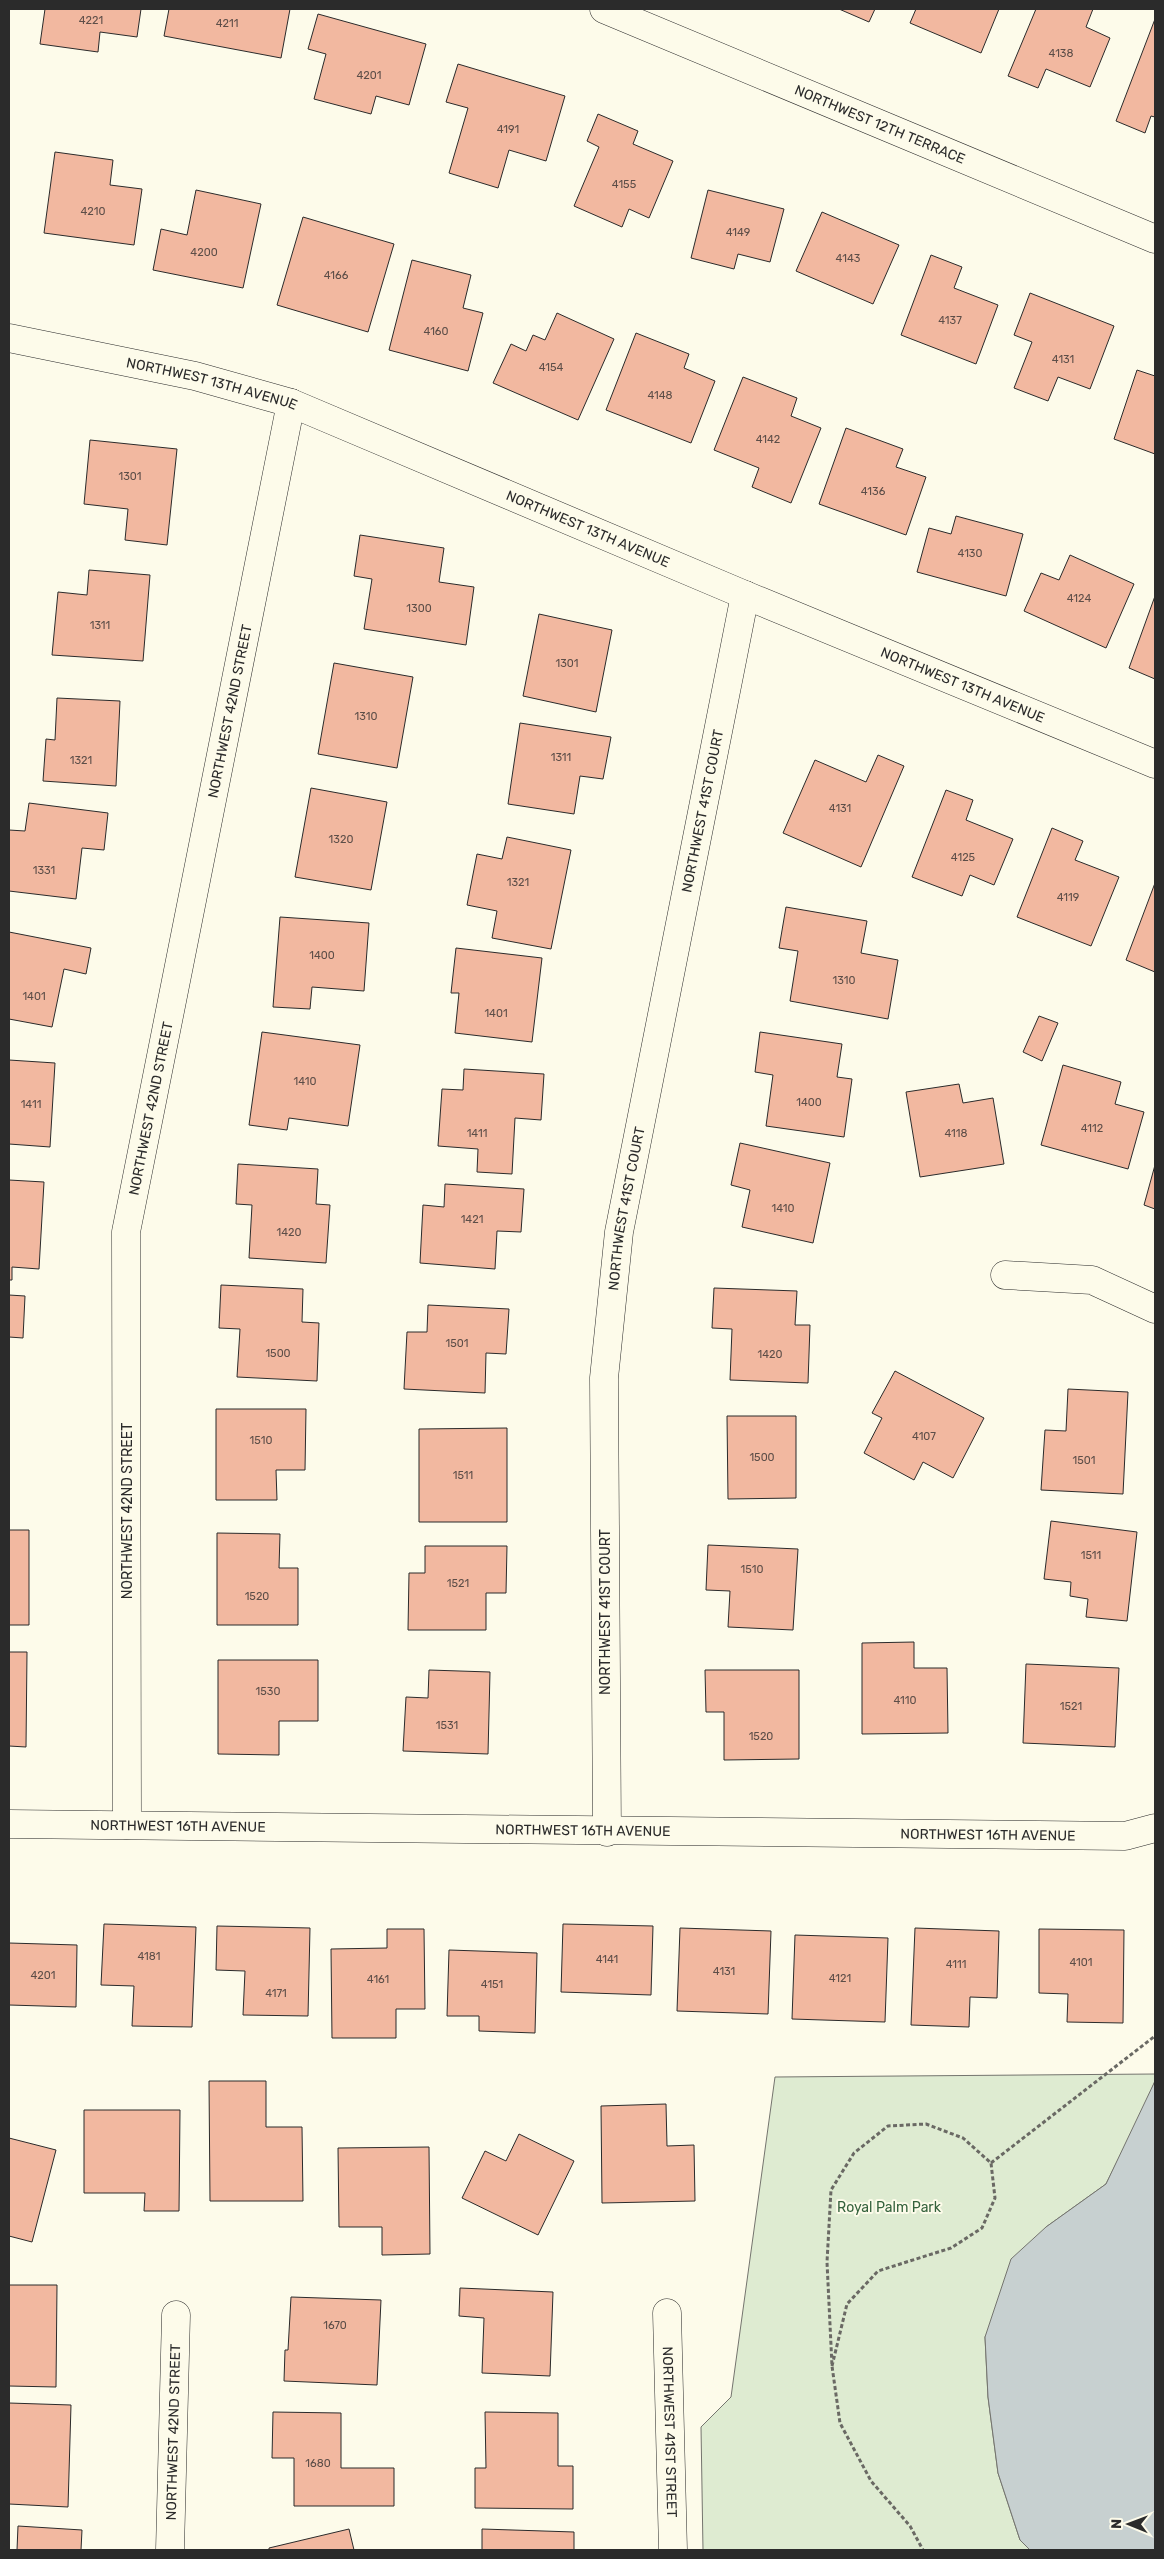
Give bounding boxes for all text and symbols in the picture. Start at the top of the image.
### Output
house number: 4221 [79,14,103,27]
house number: 4211 [216,17,238,30]
house number: 4138 [1049,47,1073,60]
house number: 4201 [357,69,381,82]
street label: NORTHWEST 12TH TERRACE [792,81,968,168]
house number: 4191 [497,123,519,136]
house number: 4155 [612,178,637,191]
house number: 4210 [81,205,106,218]
house number: 4149 [726,226,750,239]
house number: 4200 [190,246,218,259]
house number: 4143 [836,252,861,265]
house number: 4166 [324,269,349,282]
house number: 4137 [938,314,962,327]
house number: 4160 [424,325,448,338]
house number: 4131 [1052,353,1074,366]
street label: NORTHWEST 13TH AVENUE [125,354,300,414]
house number: 4154 [539,361,564,374]
house number: 4148 [647,389,673,402]
house number: 4142 [756,433,780,446]
house number: 1301 [118,470,142,483]
house number: 4136 [861,485,886,498]
street label: NORTHWEST 13TH AVENUE [503,487,672,571]
house number: 4130 [958,547,982,560]
house number: 4124 [1067,592,1091,605]
house number: 1300 [406,602,432,615]
house number: 1311 [90,619,110,632]
street label: NORTHWEST 42ND STREET [205,623,256,800]
street label: NORTHWEST 13TH AVENUE [878,644,1047,727]
house number: 1301 [555,657,579,670]
house number: 1310 [355,710,377,723]
street label: NORTHWEST 41ST COURT [678,728,727,894]
house number: 1311 [551,751,571,764]
house number: 1321 [70,754,92,767]
house number: 4131 [829,802,851,815]
house number: 1320 [329,833,353,846]
house number: 4125 [951,851,976,864]
house number: 1331 [33,864,55,877]
house number: 1321 [507,876,529,889]
house number: 4119 [1057,891,1079,904]
house number: 1400 [309,949,335,962]
house number: 1310 [833,974,855,987]
house number: 1401 [22,990,46,1003]
house number: 1401 [484,1007,508,1020]
street label: NORTHWEST 42ND STREET [126,1020,177,1197]
house number: 1410 [293,1075,317,1088]
house number: 1400 [796,1096,822,1109]
house number: 1411 [21,1098,41,1111]
house number: 4112 [1081,1122,1103,1135]
street label: NORTHWEST 41ST COURT [605,1125,649,1291]
house number: 1411 [467,1127,487,1140]
house number: 4118 [944,1127,968,1140]
house number: 1410 [771,1202,795,1215]
house number: 1421 [461,1213,483,1226]
house number: 1420 [277,1226,302,1239]
house number: 1501 [446,1337,468,1350]
house number: 1500 [265,1347,291,1360]
house number: 1420 [758,1348,783,1361]
street label: NORTHWEST 42ND STREET [119,1423,136,1599]
house number: 4107 [912,1430,936,1443]
house number: 1510 [250,1434,272,1447]
house number: 1500 [749,1451,775,1464]
house number: 1501 [1073,1454,1095,1467]
house number: 1511 [453,1469,473,1482]
street label: NORTHWEST 41ST COURT [597,1529,614,1695]
house number: 1511 [1081,1549,1101,1562]
house number: 1510 [741,1563,763,1576]
house number: 1521 [447,1577,469,1590]
house number: 1520 [245,1590,269,1603]
house number: 1530 [256,1685,280,1698]
house number: 4110 [893,1694,917,1707]
house number: 1521 [1060,1700,1082,1713]
house number: 1531 [436,1719,458,1732]
house number: 1520 [749,1730,773,1743]
street label: NORTHWEST 16TH AVENUE [90,1817,266,1836]
street label: NORTHWEST 16TH AVENUE [495,1821,671,1840]
street label: NORTHWEST 16TH AVENUE [900,1826,1076,1844]
house number: 4181 [137,1950,161,1963]
house number: 4141 [596,1953,618,1966]
house number: 4101 [1069,1956,1093,1969]
house number: 4111 [946,1958,966,1971]
house number: 4131 [713,1965,735,1978]
house number: 4201 [31,1969,55,1982]
house number: 4121 [829,1972,851,1985]
house number: 4161 [367,1973,389,1986]
house number: 4151 [481,1978,503,1991]
house number: 4171 [265,1987,287,2000]
park label: Royal Palm Park [837,2199,942,2216]
house number: 1670 [323,2319,347,2332]
street label: NORTHWEST 42ND STREET [163,2344,184,2521]
street label: NORTHWEST 41ST STREET [659,2346,680,2518]
house number: 1680 [305,2457,331,2470]
north arrow [1104,2499,1154,2549]
text: N [1108,2519,1125,2529]

